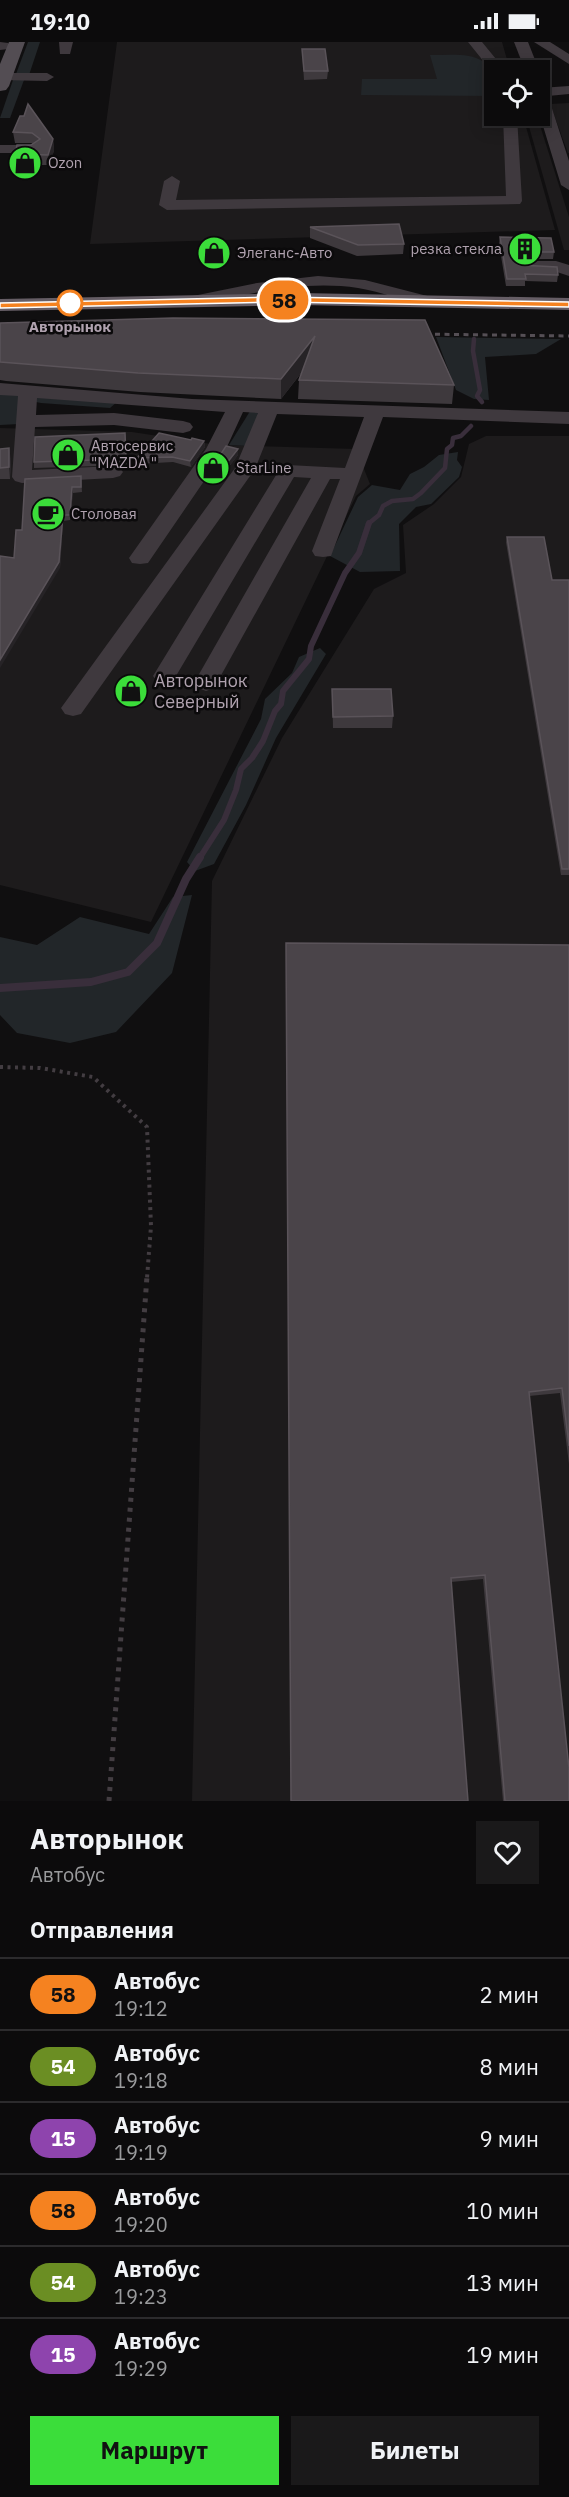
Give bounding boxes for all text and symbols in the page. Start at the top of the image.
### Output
text: 19:10 [30,7,90,36]
map controls [484,60,550,126]
button: locate [484,60,550,126]
shop icon: Ozon [7,145,43,181]
place label: Ozon [48,153,82,172]
building icon: резка стекла [507,231,543,267]
shop icon: Элеганс-Авто [196,235,232,271]
place label: резка стекла [410,239,502,258]
place label: Элеганс-Авто [237,243,332,262]
line badge: 58 [257,280,311,320]
text: 58 [271,286,297,314]
marker: Авторынок [57,290,83,316]
place label: Авторынок [29,317,111,336]
place label: Автосервис "MAZDA " [91,436,174,472]
shop icon: Автосервис "MAZDA " [50,437,86,473]
shop icon: StarLine [195,450,231,486]
place label: StarLine [236,458,292,477]
cafe icon: Столовая [30,496,66,532]
place label: Столовая [71,504,137,523]
place label: Авторынок Северный [154,669,248,713]
shop icon: Авторынок Северный [113,673,149,709]
text: Авторынок [30,1820,184,1857]
button: heart [476,1821,539,1884]
text: Автобус [30,1861,105,1888]
text: Отправления [30,1915,174,1944]
text: Автобус [114,1966,200,1995]
text: 58 [50,1980,76,2008]
text: 2 мин [479,1980,539,2009]
text: 19:12 [114,1995,168,2022]
text: Автобус [114,2038,200,2067]
text: 54 [50,2052,76,2080]
text: 8 мин [479,2052,539,2081]
text: 19:18 [114,2067,168,2094]
text: Автобус [114,2110,200,2139]
text: 15 [50,2124,76,2152]
text: 9 мин [479,2124,539,2153]
text: 19:19 [114,2139,168,2166]
text: Автобус [114,2182,200,2211]
text: 58 [50,2196,76,2224]
text: 10 мин [466,2196,539,2225]
text: 19:20 [114,2211,168,2238]
text: Автобус [114,2254,200,2283]
text: 54 [50,2268,76,2296]
text: 13 мин [466,2268,539,2297]
text: 19:23 [114,2283,168,2310]
text: Автобус [114,2326,200,2355]
text: 15 [50,2340,76,2368]
text: 19 мин [466,2340,539,2369]
text: 19:29 [114,2355,168,2382]
button: Маршрут [30,2416,279,2485]
button: Билеты [291,2416,539,2485]

